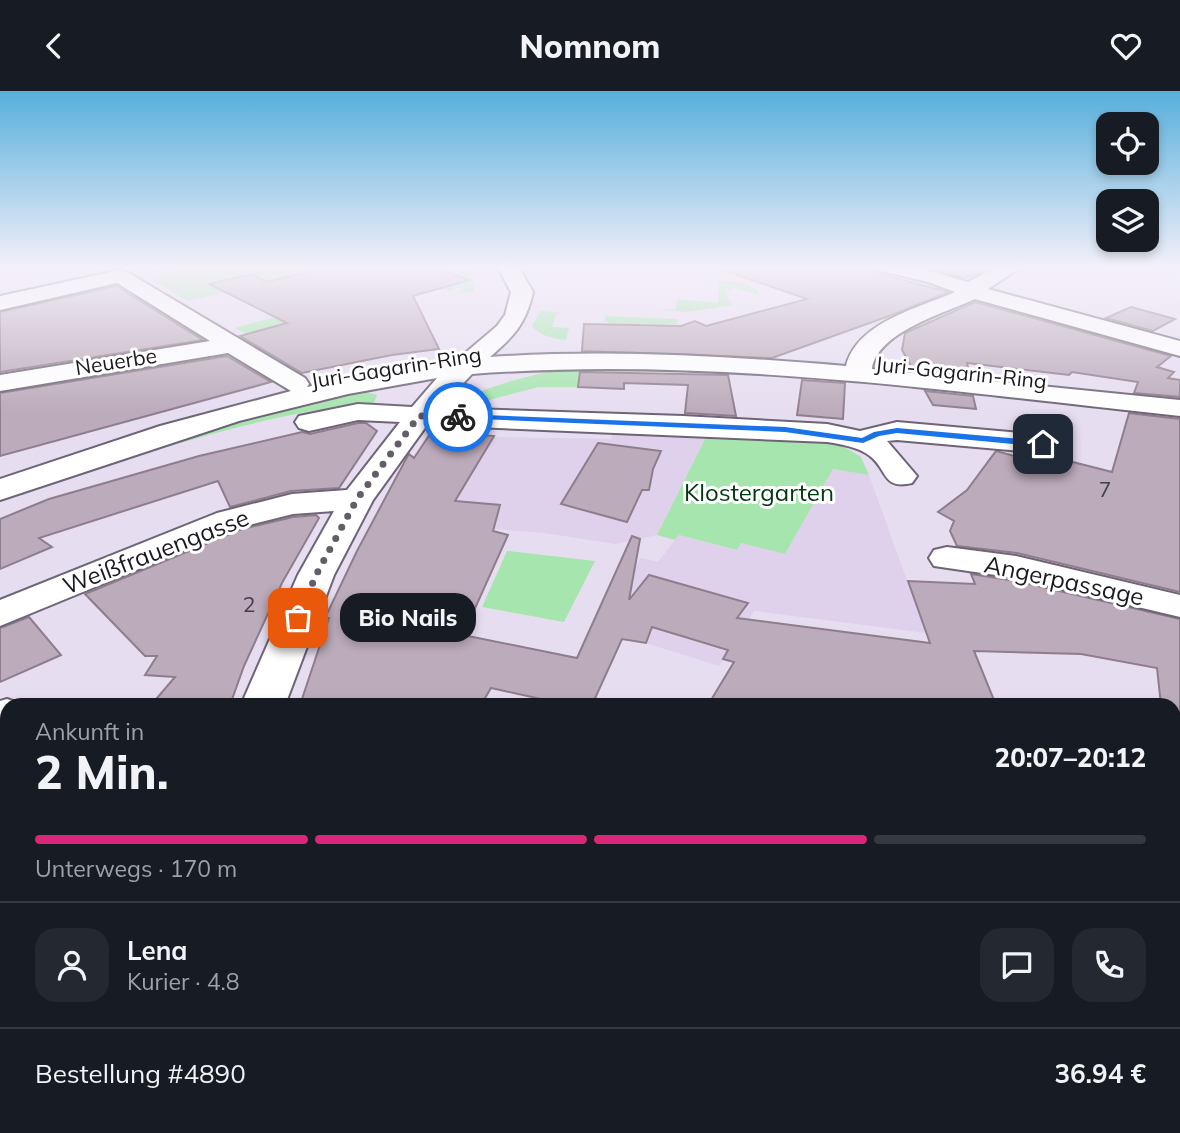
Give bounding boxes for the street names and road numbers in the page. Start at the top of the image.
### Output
street label: Juri-Gagarin-Ring [309,341,483,393]
street label: Neuerbe [73,342,159,380]
street label: Juri-Gagarin-Ring [874,350,1048,394]
street label: Weißfrauengasse [58,502,253,600]
street label: Angerpassage [982,548,1147,612]

